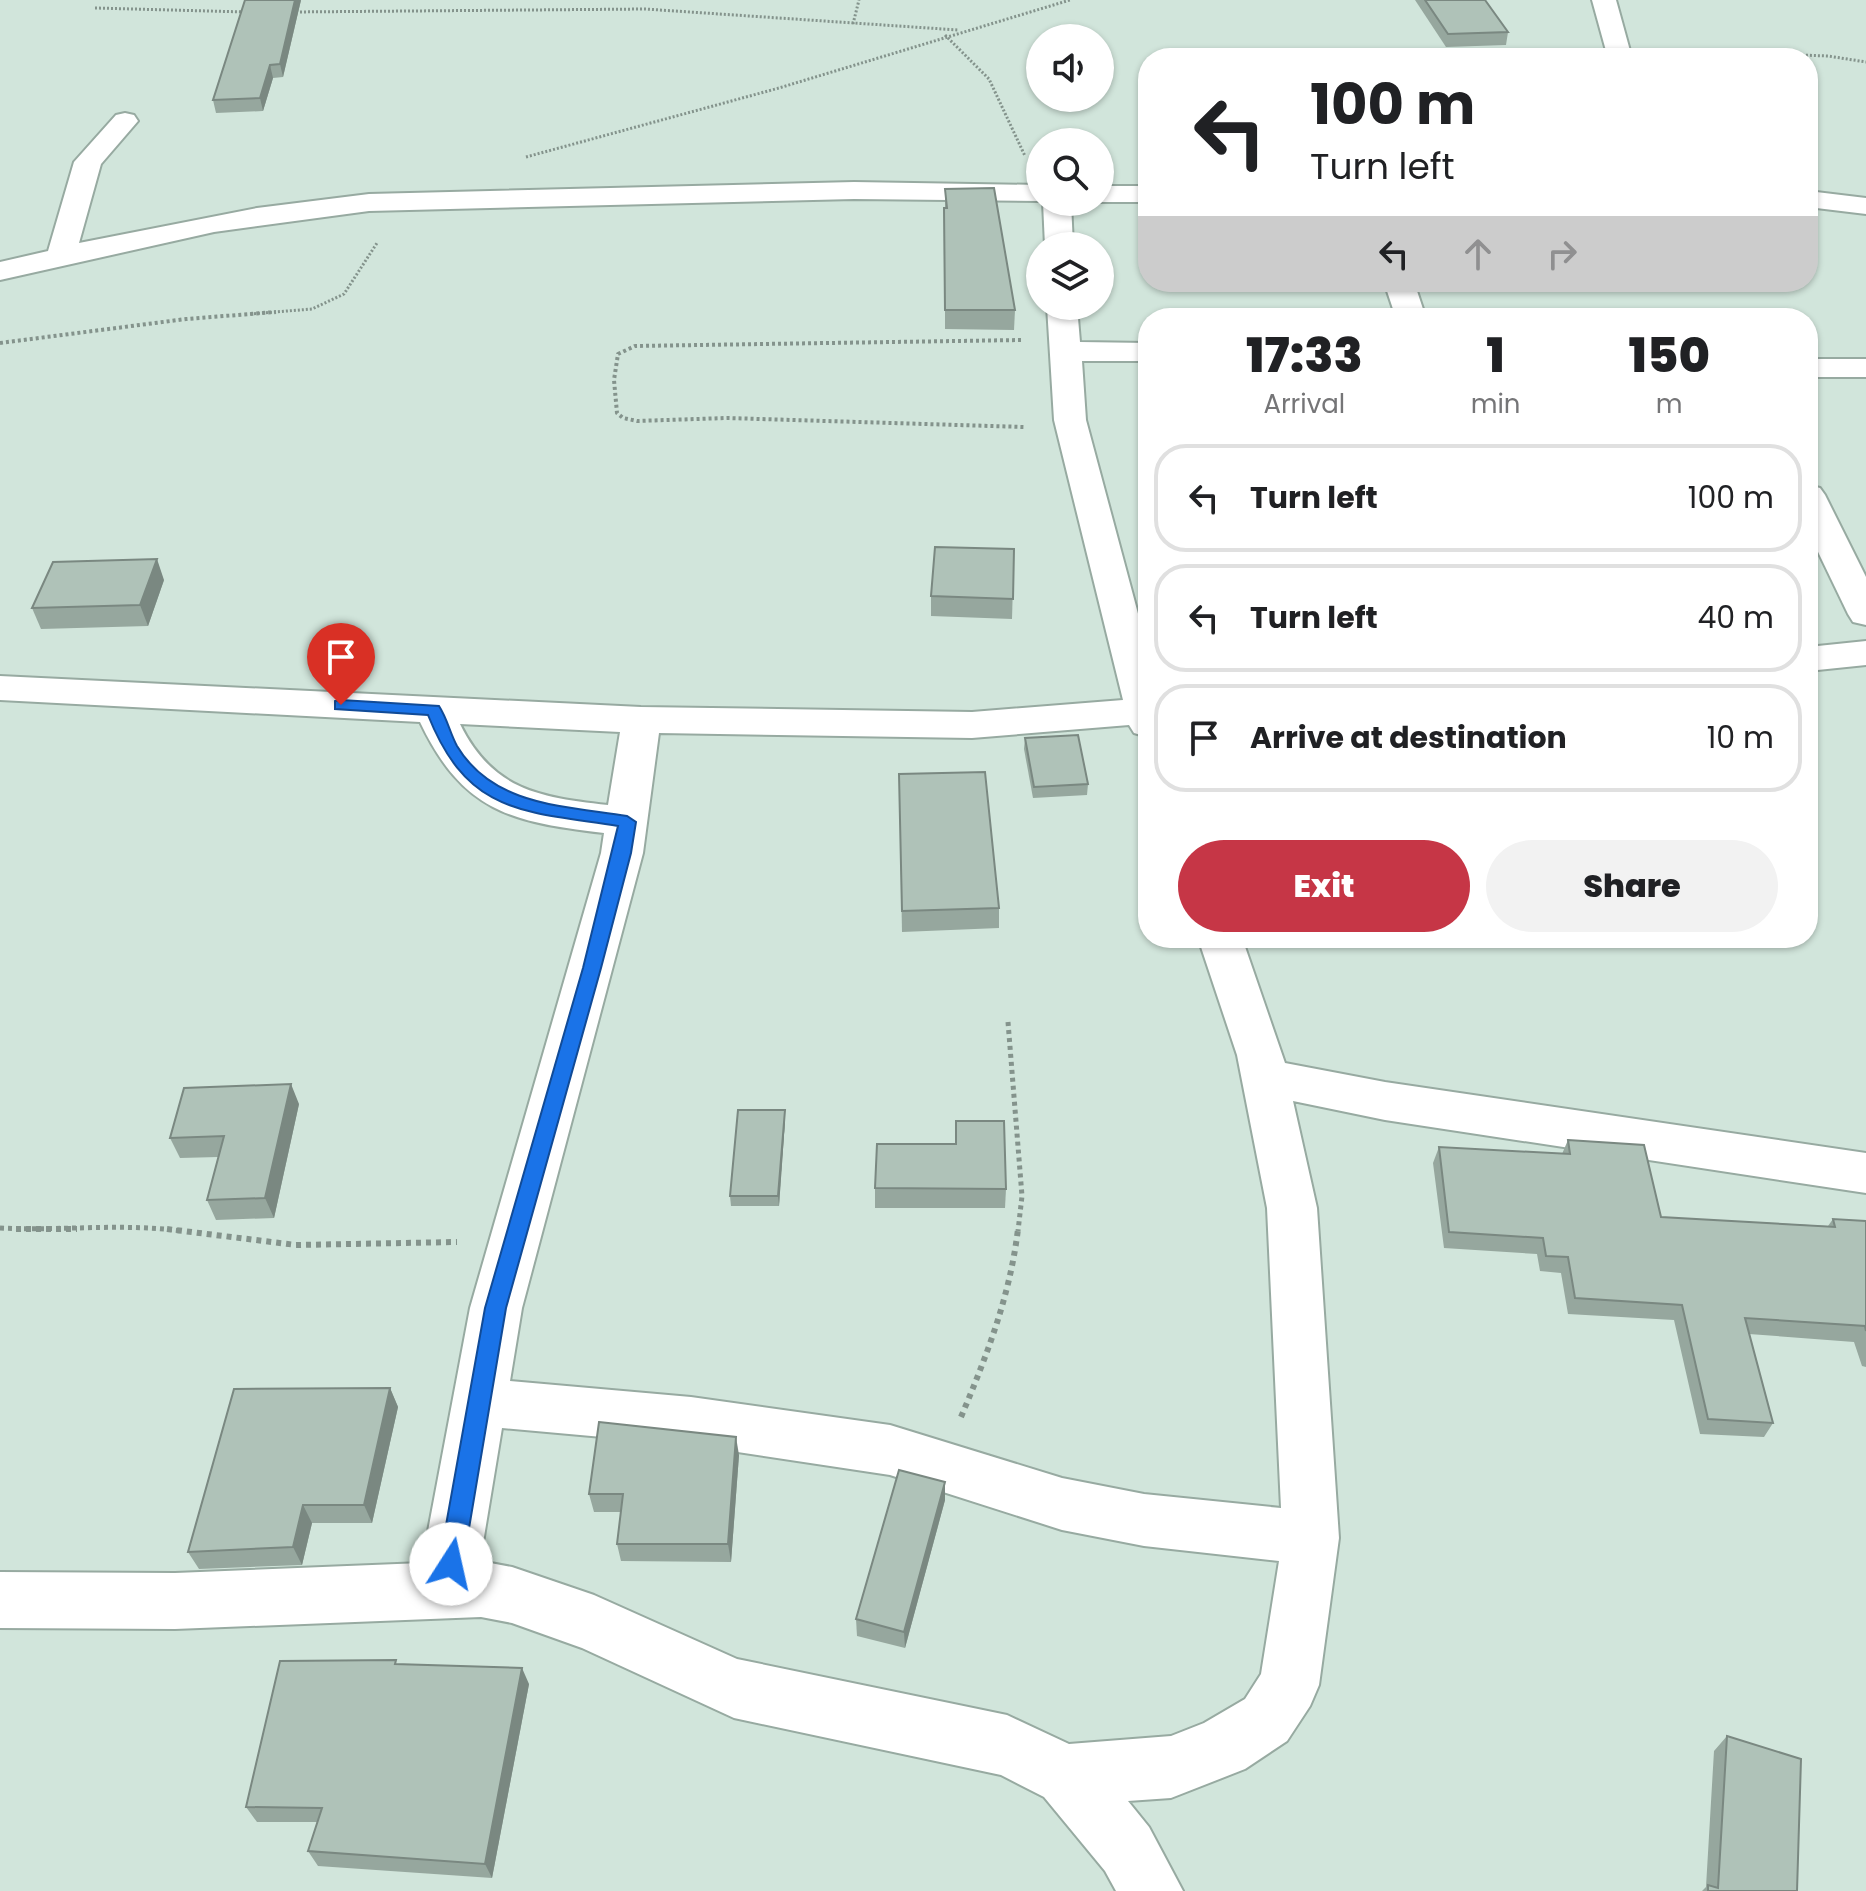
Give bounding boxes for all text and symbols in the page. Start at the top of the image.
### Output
map controls [1026,24,1114,320]
button: sound [1026,24,1114,112]
text: 100 m [1310,65,1475,144]
icon: left [1178,80,1282,184]
button: search [1026,128,1114,216]
text: Turn left [1310,141,1455,192]
button: layers [1026,232,1114,320]
icon: left [1372,232,1416,276]
icon: ahead [1456,232,1500,276]
icon: right [1540,232,1584,276]
text: 17:33 [1246,322,1363,389]
text: 1 [1486,322,1505,389]
text: 150 [1628,322,1710,389]
text: Arrival [1263,386,1345,422]
text: min [1471,386,1520,422]
text: m [1656,386,1683,422]
icon: left [1182,476,1226,520]
text: Turn left [1250,476,1378,519]
text: 100 m [1688,476,1774,519]
icon: left [1182,596,1226,640]
text: Turn left [1250,596,1378,639]
text: 40 m [1697,596,1774,639]
pin [307,623,375,705]
icon: arrive [319,635,363,679]
icon: arrive [1182,716,1226,760]
text: Arrive at destination [1250,716,1567,759]
text: 10 m [1707,716,1774,759]
button: Exit [1178,840,1470,932]
button: Share [1486,840,1778,932]
position arrow [409,1522,493,1606]

